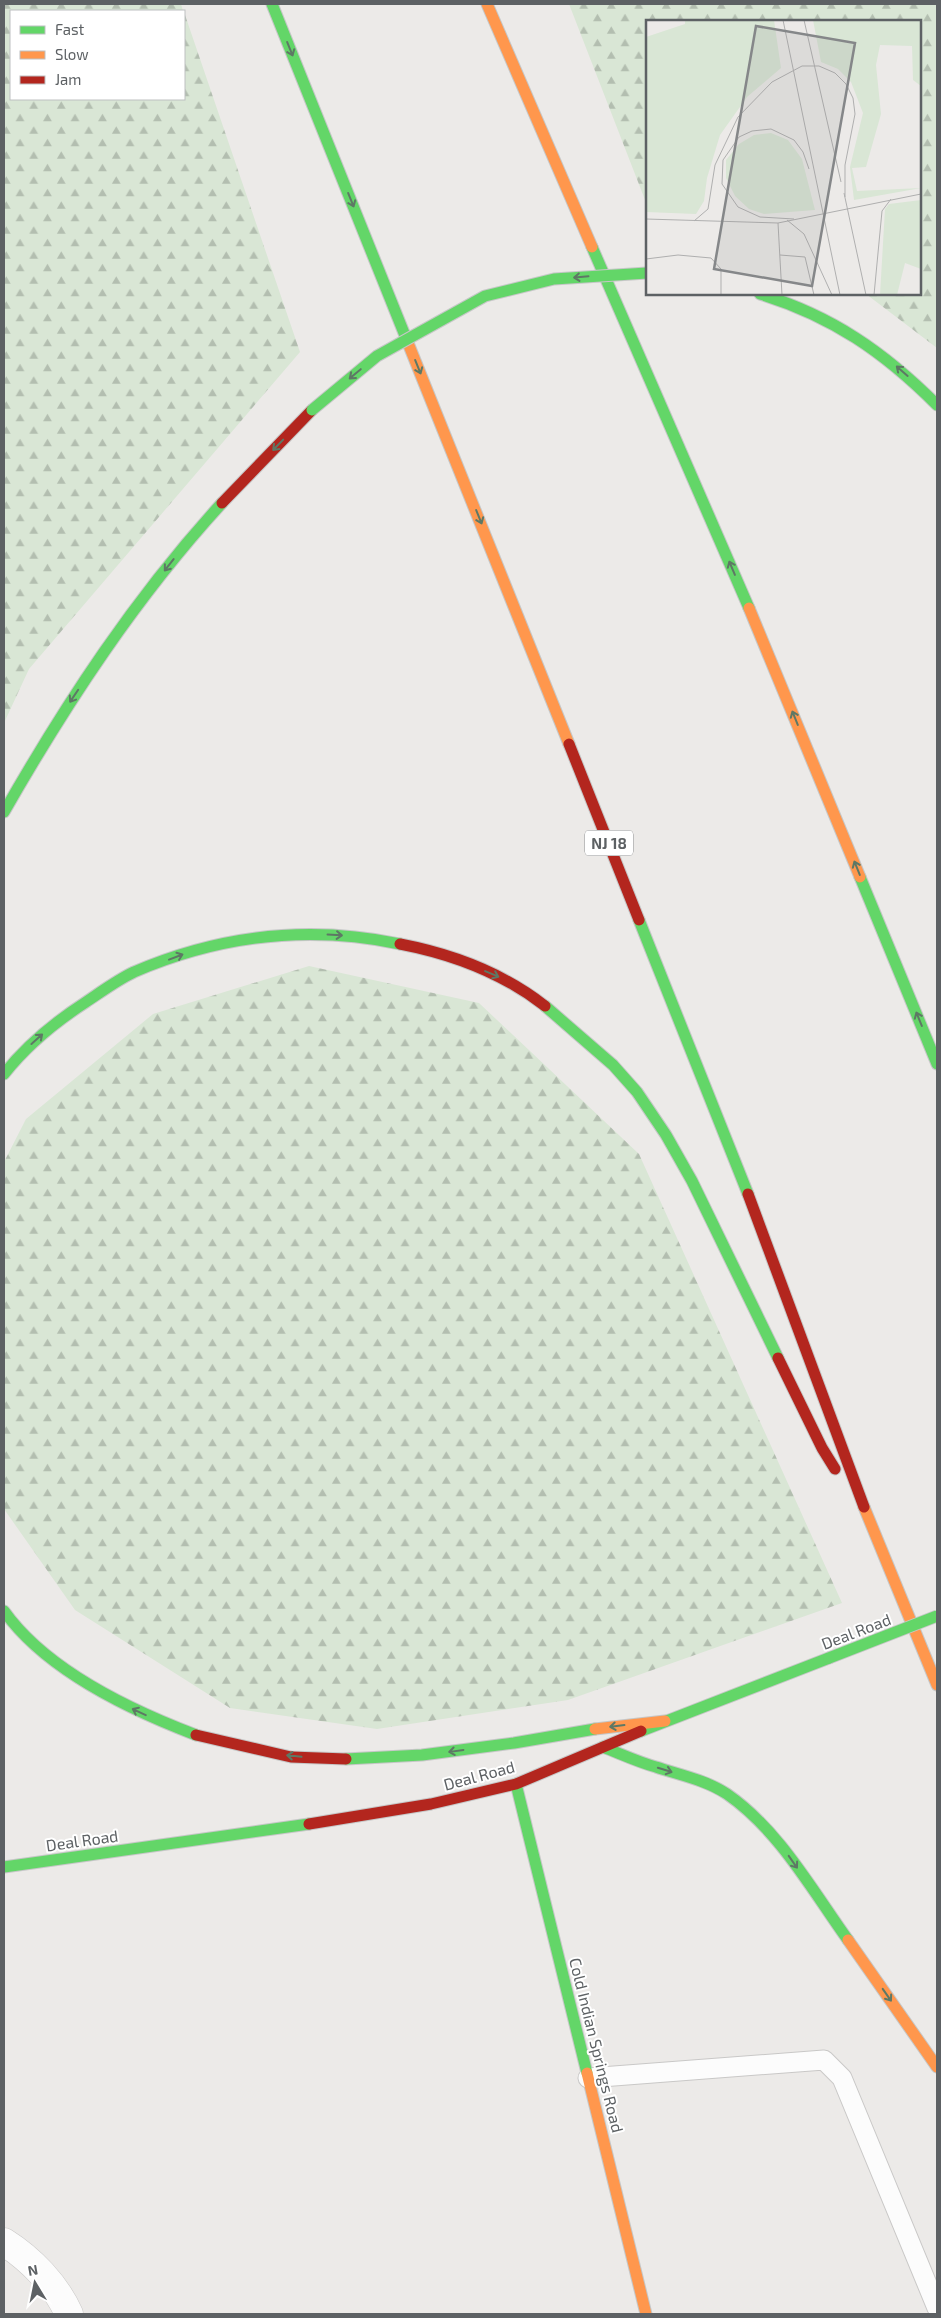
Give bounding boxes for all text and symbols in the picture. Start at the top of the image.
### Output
legend [10,10,185,100]
text: Fast [55,20,85,38]
inset map [646,20,921,295]
one-way arrow [286,41,295,56]
text: Slow [55,45,89,63]
text: Jam [55,70,81,88]
one-way arrow [347,192,356,207]
one-way arrow [574,272,590,282]
one-way arrow [415,359,424,374]
one-way arrow [895,366,908,377]
one-way arrow [349,368,362,379]
one-way arrow [272,438,284,451]
one-way arrow [475,509,484,525]
one-way arrow [163,558,174,571]
one-way arrow [727,561,737,576]
one-way arrow [69,689,79,703]
one-way arrow [790,711,799,726]
road number: NJ 18 [585,830,633,856]
one-way arrow [851,861,860,876]
one-way arrow [327,930,343,939]
one-way arrow [168,952,183,961]
one-way arrow [484,970,499,980]
one-way arrow [913,1012,923,1027]
one-way arrow [31,1033,44,1045]
street label: Deal Road [819,1609,893,1653]
one-way arrow [132,1707,147,1716]
one-way arrow [609,1722,625,1732]
one-way arrow [449,1746,465,1756]
one-way arrow [287,1751,303,1761]
street label: Deal Road [441,1756,517,1794]
one-way arrow [657,1765,673,1775]
street label: Deal Road [45,1826,119,1854]
one-way arrow [788,1855,798,1869]
street label: Cold Indian Springs Road [566,1956,628,2134]
one-way arrow [882,1988,892,2002]
north arrow [10,2258,60,2308]
text: N [26,2260,39,2279]

